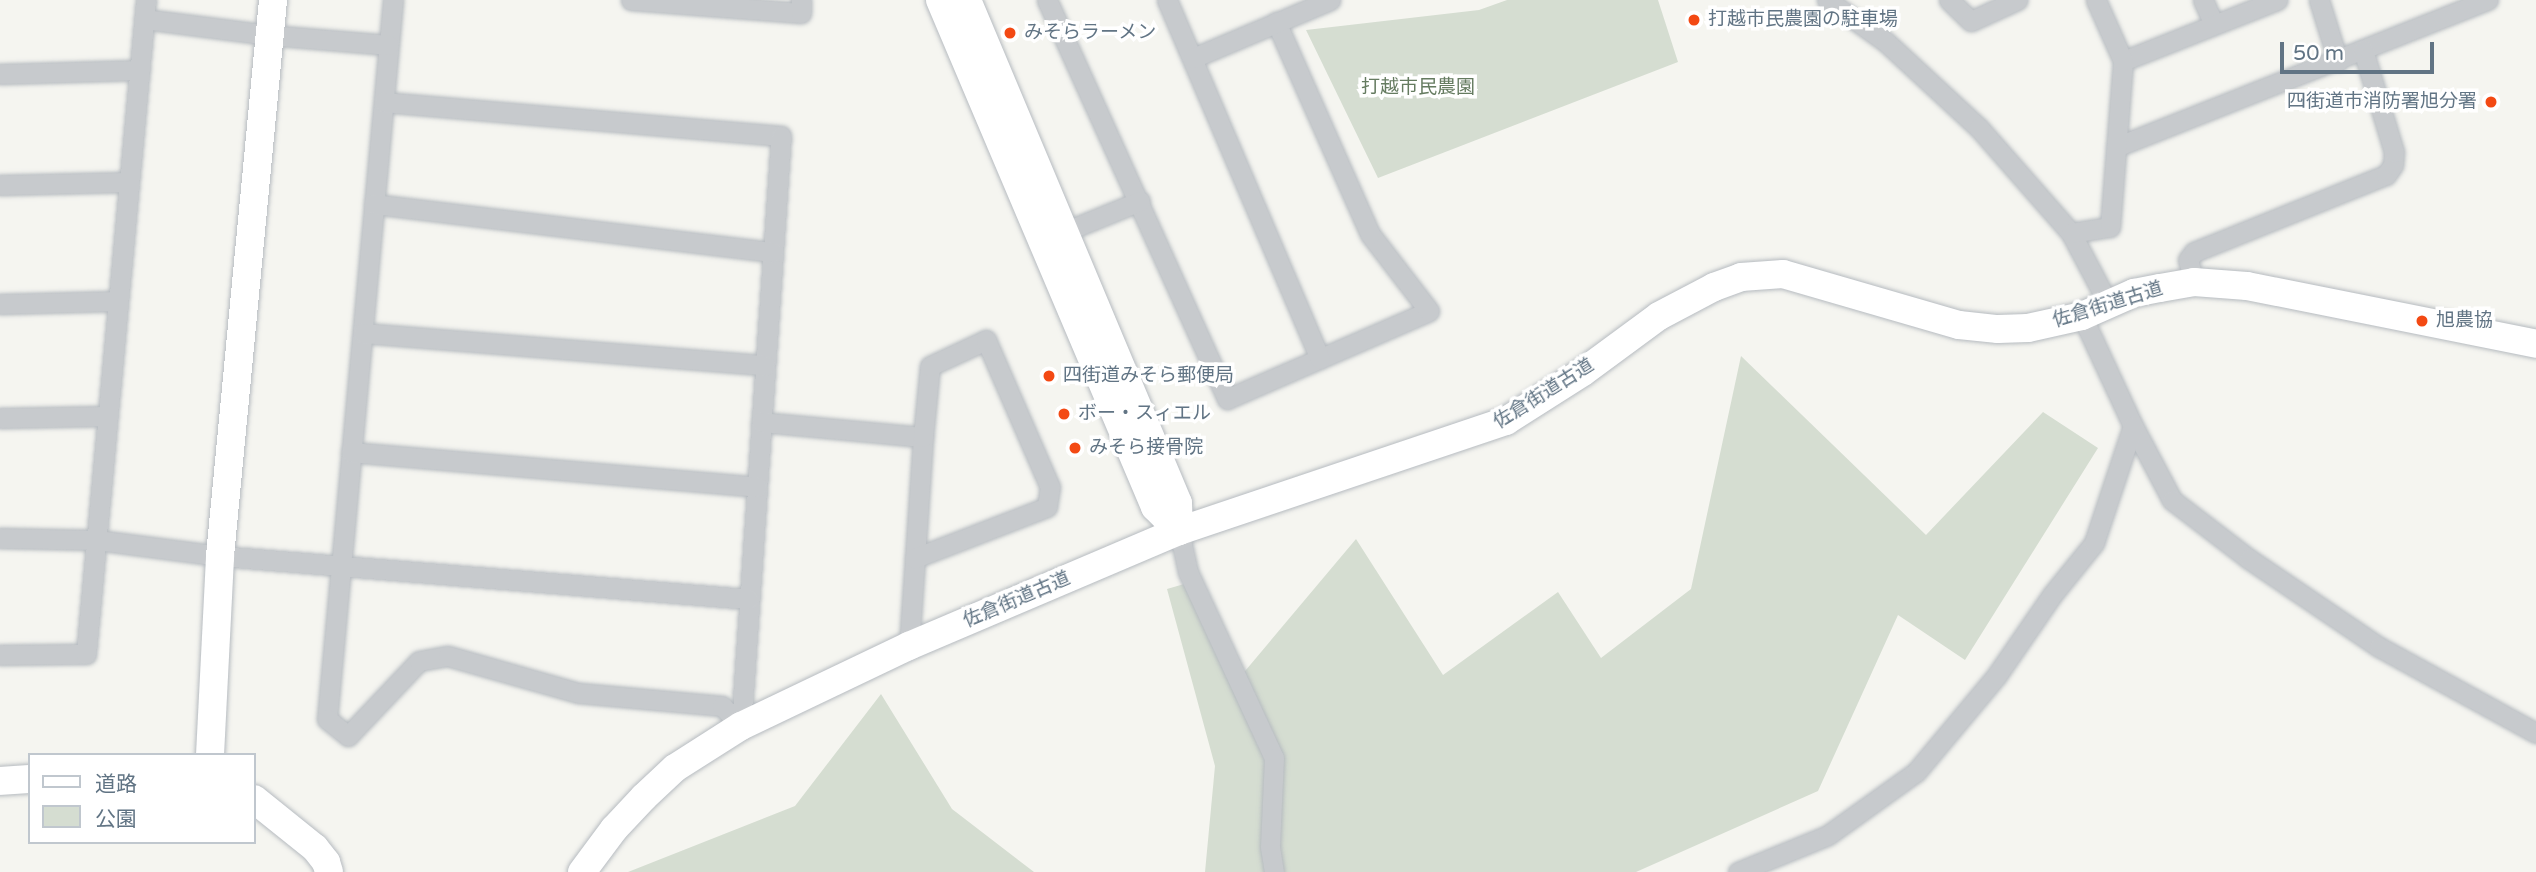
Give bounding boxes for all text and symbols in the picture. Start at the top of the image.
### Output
place label: 打越市民農園の駐車場 [1708,9,1898,31]
marker: 打越市民農園の駐車場 [1686,12,1702,28]
place label: みそらラーメン [1024,22,1157,44]
marker: みそらラーメン [1002,25,1018,41]
scale bar [2284,28,2438,72]
text: 50 m [2293,41,2344,66]
park label: 打越市民農園 [1361,77,1475,99]
place label: 四街道市消防署旭分署 [2287,91,2477,113]
marker: 四街道市消防署旭分署 [2483,94,2499,110]
street label: 佐倉街道古道 [2050,277,2166,333]
place label: 旭農協 [2436,310,2493,332]
marker: 旭農協 [2414,313,2430,329]
street label: 佐倉街道古道 [1490,354,1598,434]
place label: 四街道みそら郵便局 [1063,365,1234,387]
marker: 四街道みそら郵便局 [1041,368,1057,384]
place label: ボー・スィエル [1078,403,1211,425]
marker: ボー・スィエル [1056,406,1072,422]
place label: みそら接骨院 [1089,437,1203,459]
marker: みそら接骨院 [1067,440,1083,456]
street label: 佐倉街道古道 [960,567,1074,633]
legend [28,753,256,844]
text: 道路 [95,772,137,797]
text: 公園 [95,807,137,832]

